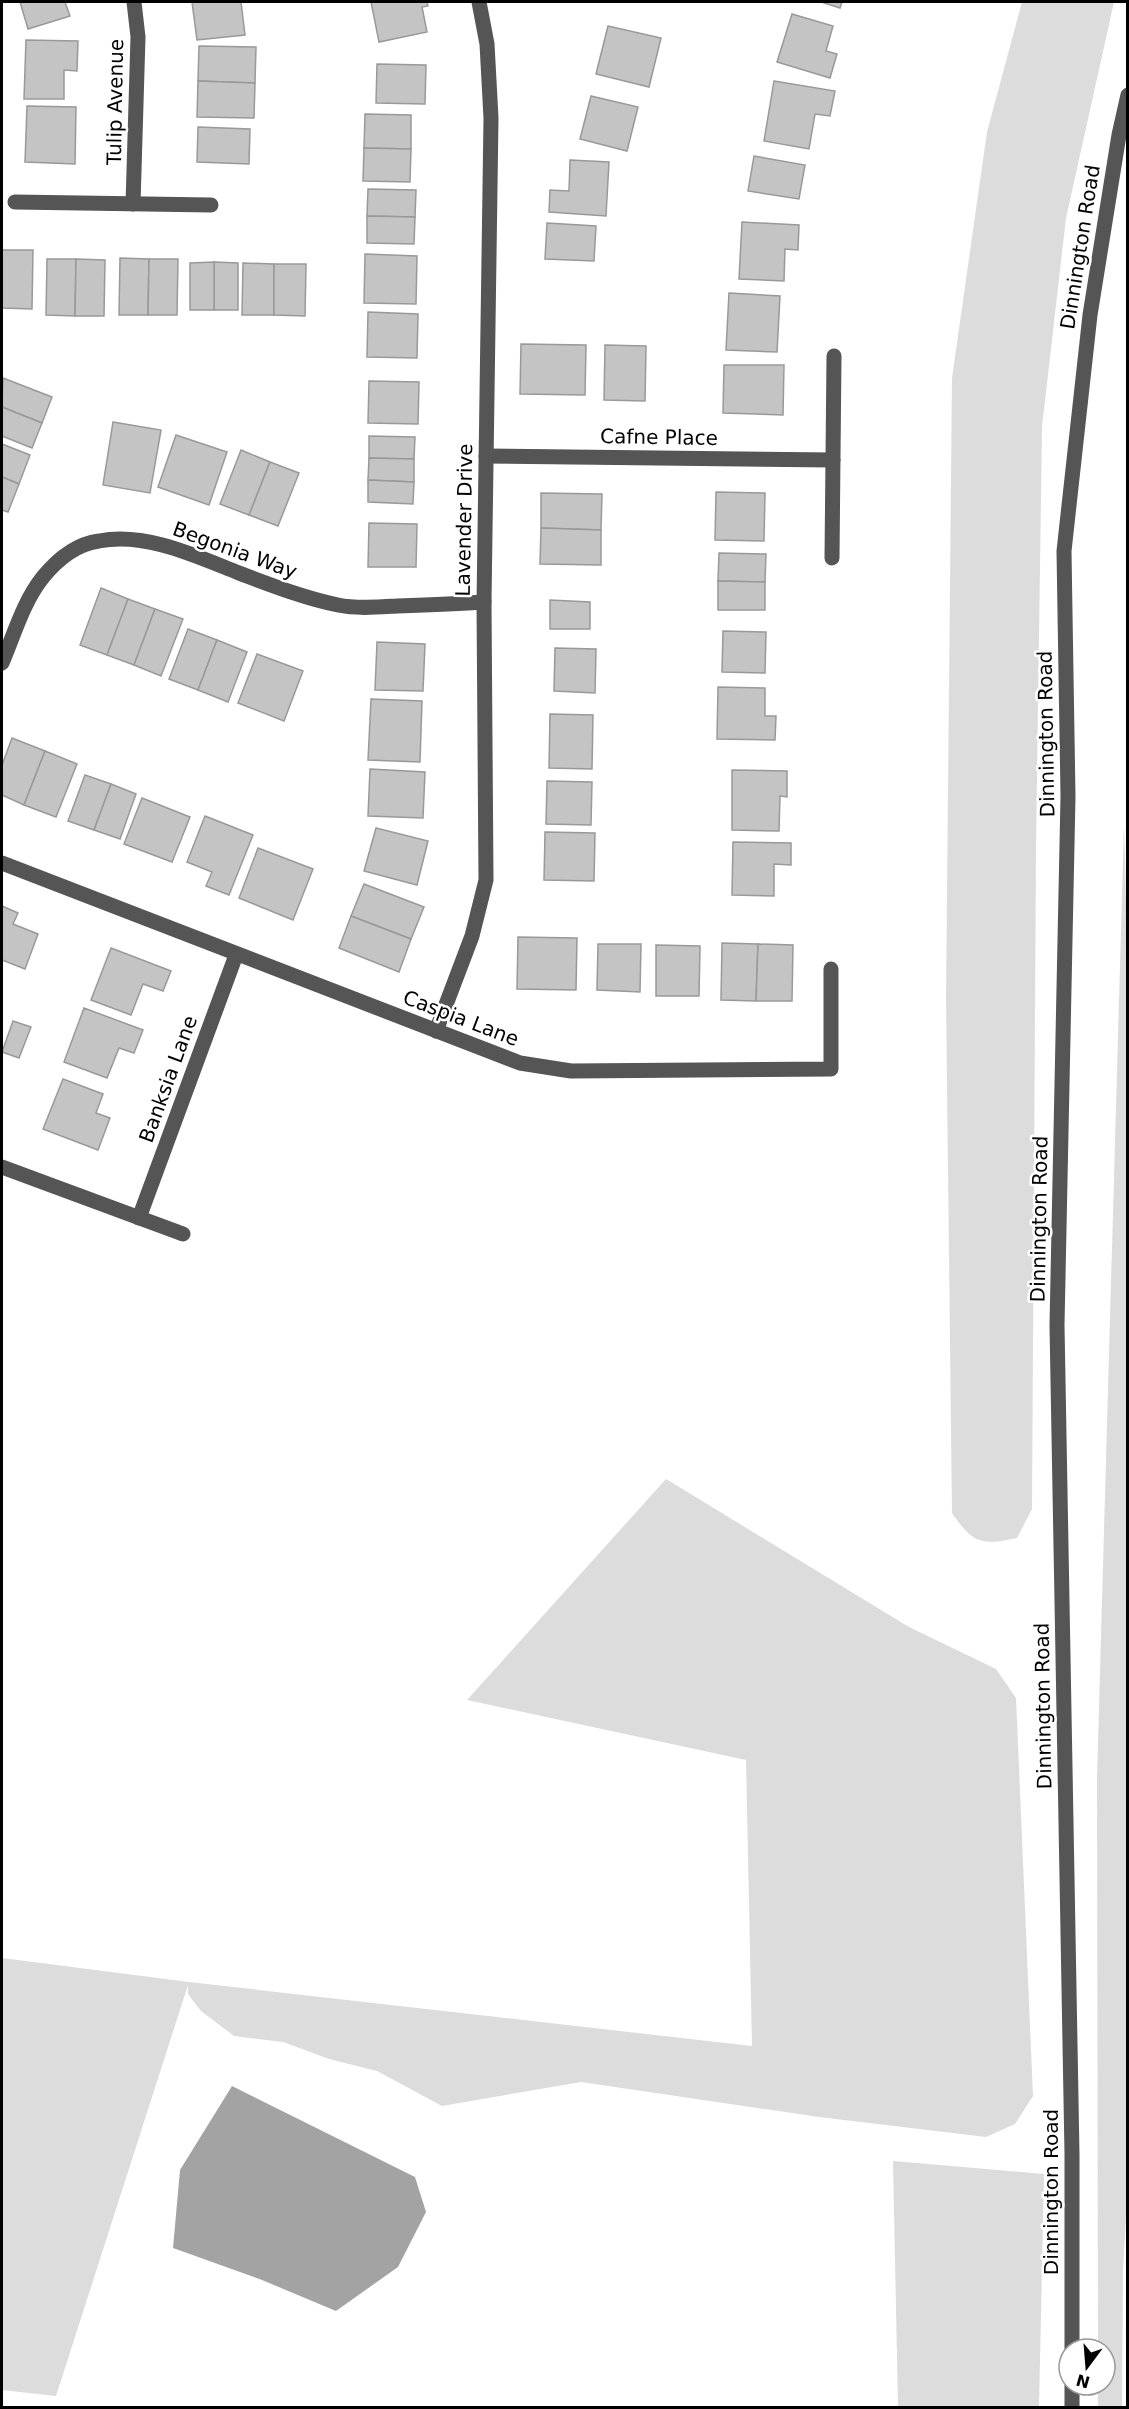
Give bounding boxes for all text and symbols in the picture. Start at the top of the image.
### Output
street label: Tulip Avenue [102,39,128,166]
street label: Dinnington Road [1055,163,1105,331]
street label: Cafne Place [600,424,718,450]
street label: Lavender Drive [451,443,477,597]
street label: Begonia Way [170,516,301,584]
street label: Dinnington Road [1033,651,1059,817]
street label: Caspia Lane [400,985,522,1051]
street label: Banksia Lane [134,1012,202,1146]
street label: Dinnington Road [1026,1136,1052,1302]
street label: Dinnington Road [1030,1623,1056,1789]
street label: Dinnington Road [1039,2109,1063,2275]
north arrow [1057,2337,1117,2397]
text: N [1074,2370,1092,2392]

